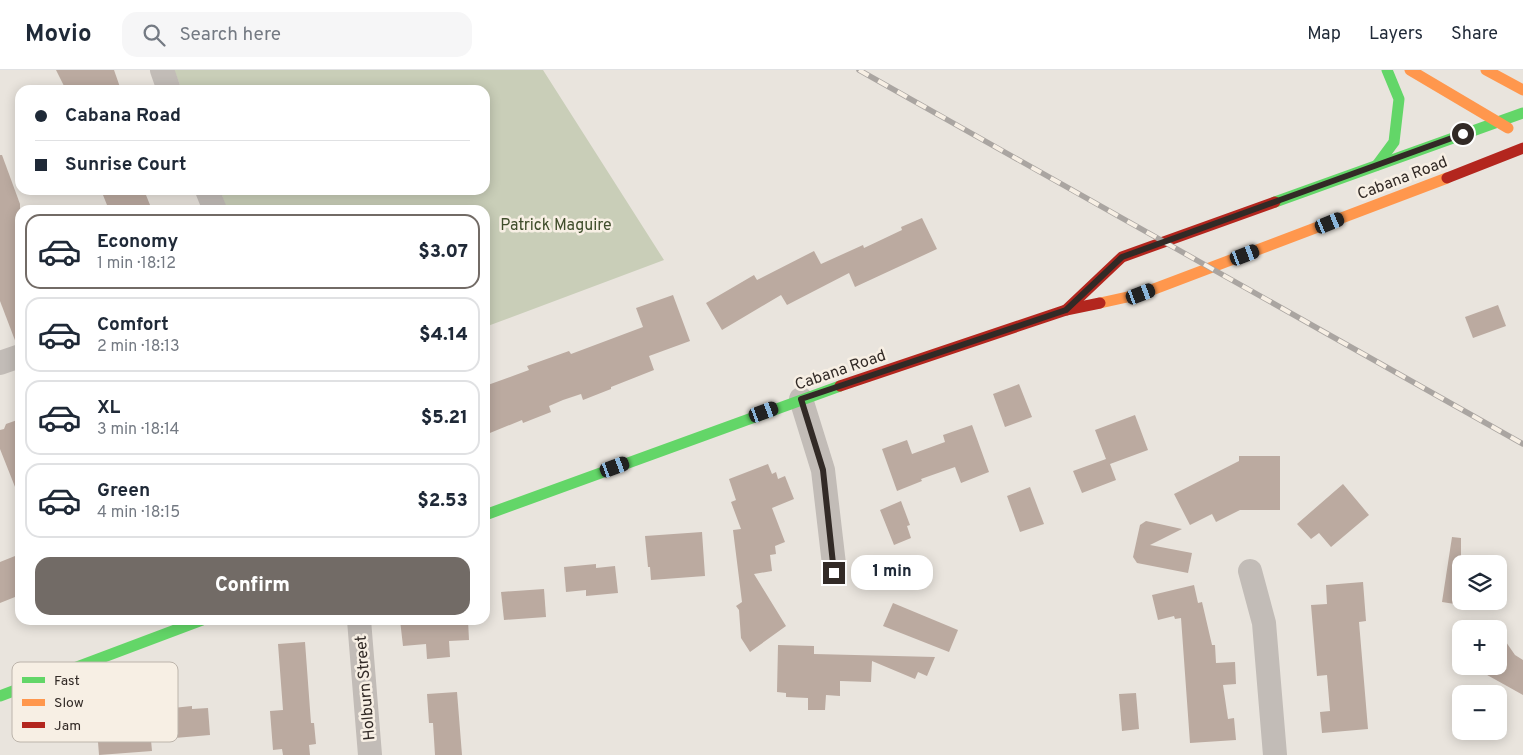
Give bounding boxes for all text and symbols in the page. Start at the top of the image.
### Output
search box [122,12,472,57]
text: Movio [25,20,92,50]
icon: search [140,21,168,49]
text: Search here [180,23,281,47]
text: Map [1307,23,1341,46]
text: Layers [1369,23,1423,46]
text: Share [1451,23,1498,46]
text: Cabana Road [65,104,181,128]
route start [1452,123,1474,145]
text: Sunrise Court [65,153,187,177]
street label: Cabana Road [1355,153,1451,205]
car [1313,210,1346,236]
park label: Patrick Maguire [500,216,612,236]
icon: car [37,229,82,274]
text: Economy [97,230,178,254]
text: $3.07 [418,240,468,264]
car [1228,243,1261,267]
text: 1 min · 18:12 [97,254,176,274]
car [1124,282,1157,306]
icon: car [37,312,82,357]
text: Comfort [97,313,169,337]
text: $4.14 [419,323,468,347]
text: 2 min · 18:13 [97,337,180,357]
street label: Cabana Road [793,346,889,396]
icon: car [37,395,82,440]
text: XL [97,396,120,420]
car [747,400,780,424]
text: $5.21 [421,406,468,430]
text: 3 min · 18:14 [97,420,179,440]
car [598,455,631,479]
icon: car [37,478,82,523]
text: Green [97,479,150,503]
text: $2.53 [417,489,468,513]
text: 4 min · 18:15 [97,503,180,523]
map controls [1452,555,1507,740]
button: layers [1452,555,1507,610]
callout: 1 min [852,556,934,590]
button: Confirm [35,557,470,615]
route end [823,562,845,584]
text: 1 min [872,562,912,582]
button: + [1452,620,1507,675]
street label: Holburn Street [351,634,381,741]
legend [12,662,178,742]
text: Fast [54,673,80,690]
button: − [1452,685,1507,740]
text: Slow [54,695,84,712]
text: Jam [54,718,81,735]

